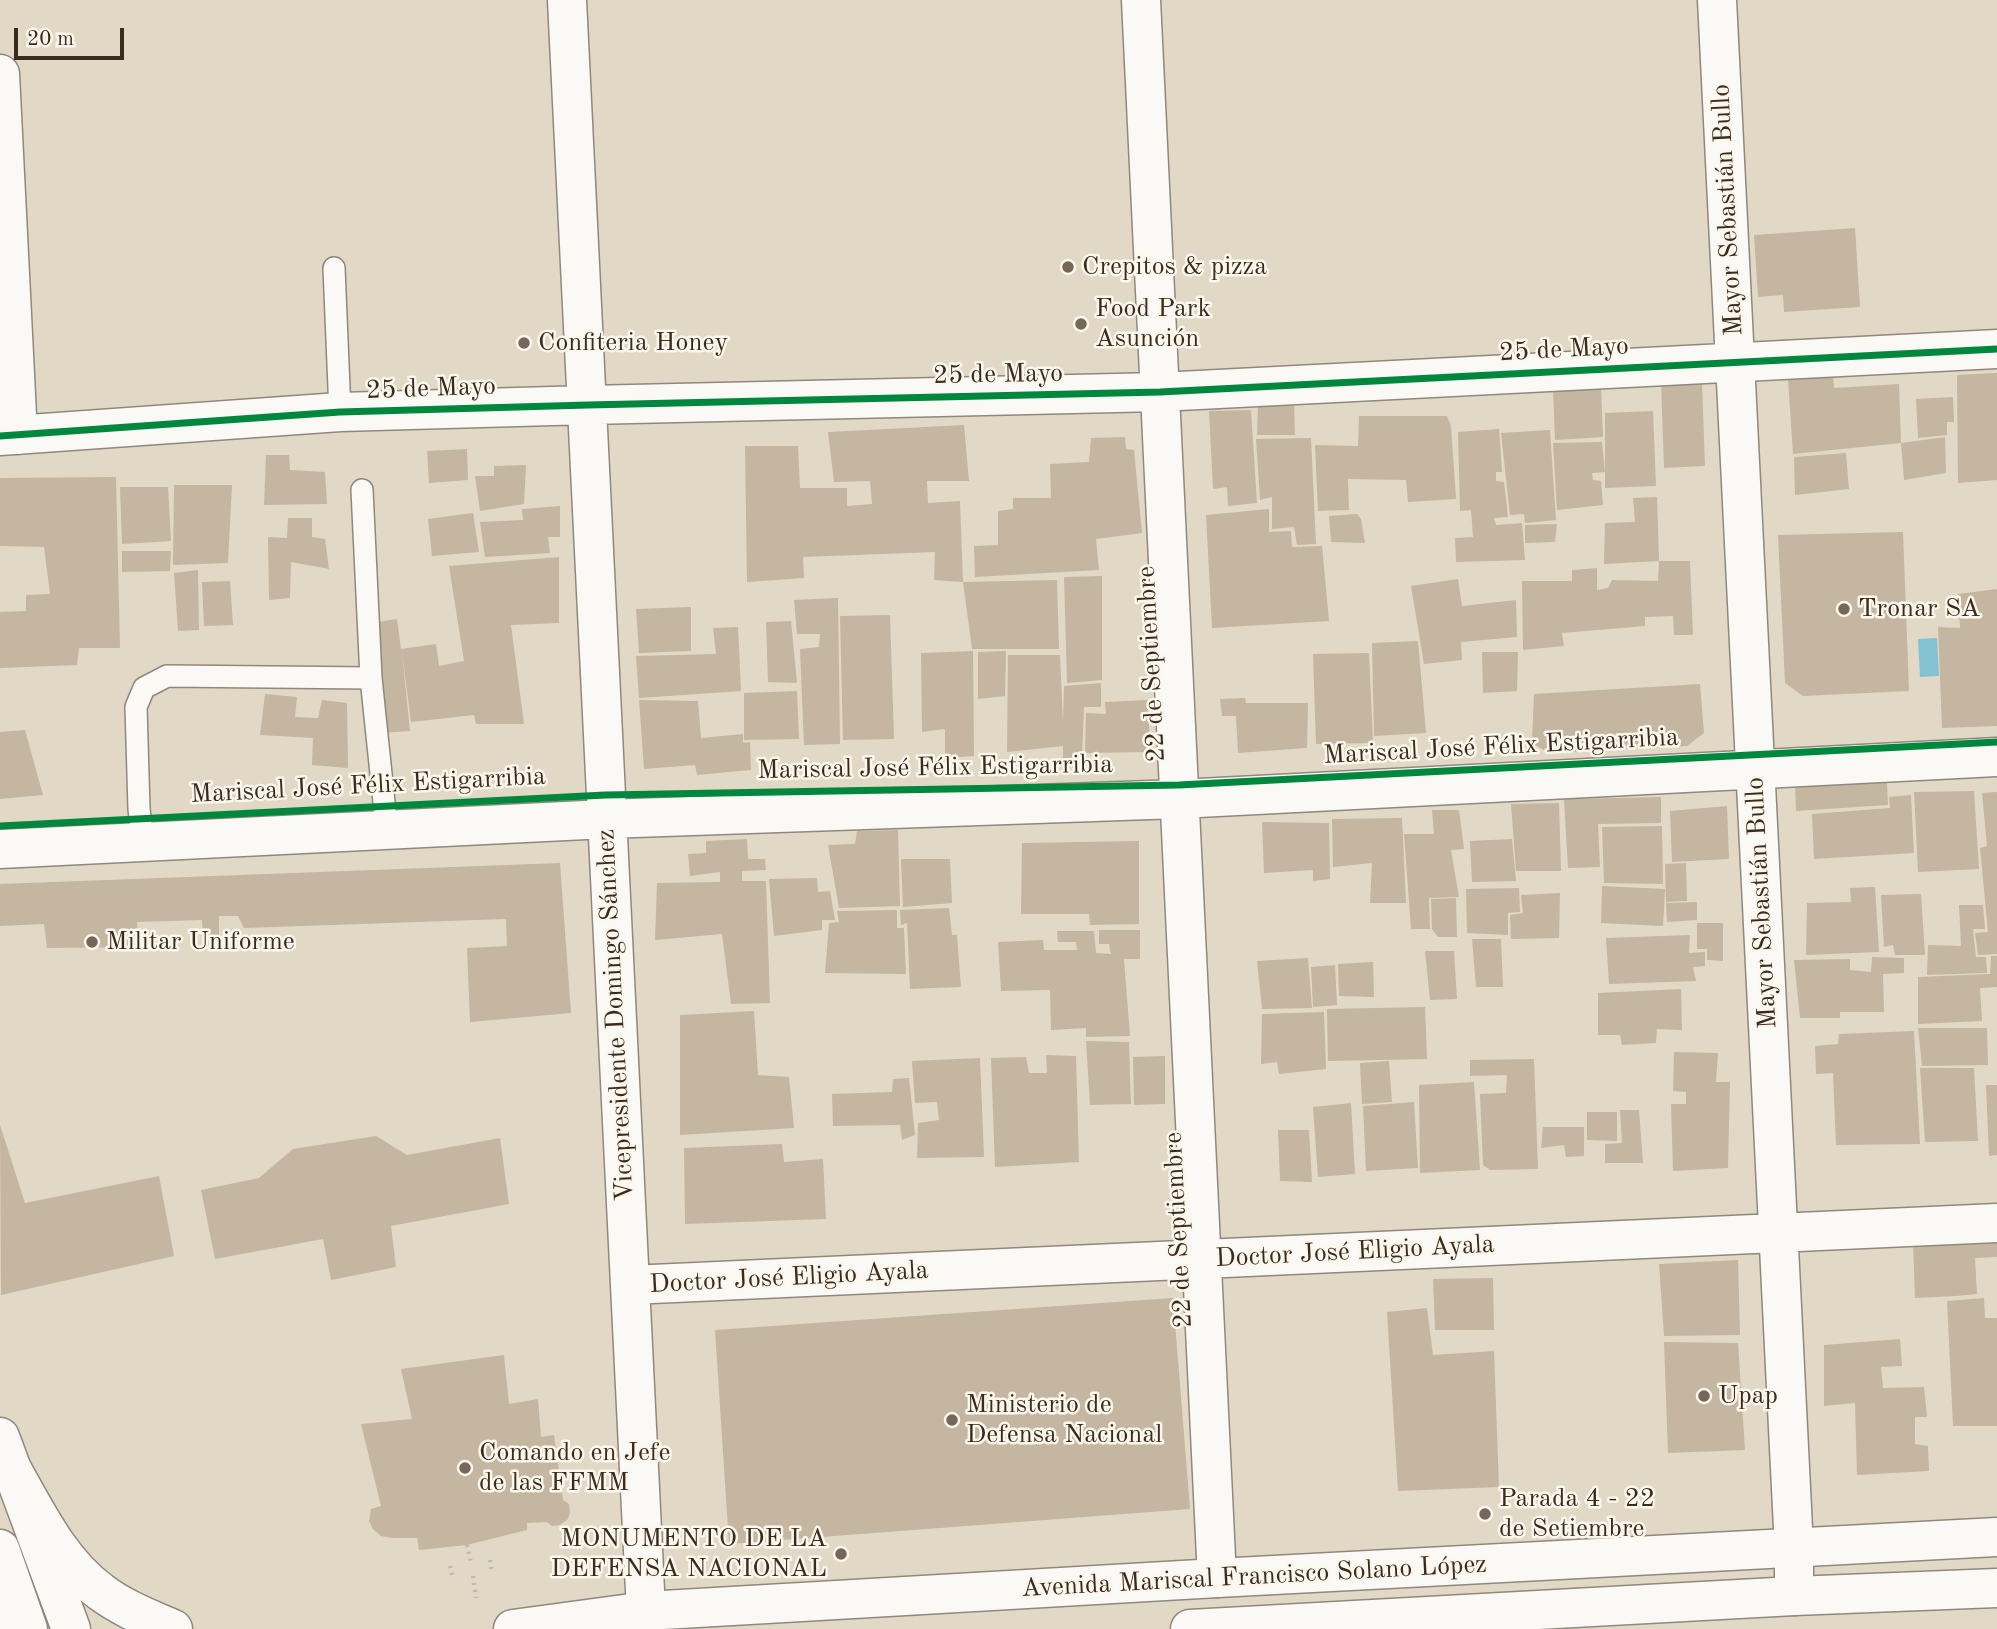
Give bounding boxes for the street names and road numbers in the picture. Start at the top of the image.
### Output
street label: Mayor Sebastián Bullo [1706,83,1750,337]
street label: 25 de Mayo [1498,331,1630,369]
street label: 25 de Mayo [933,358,1063,392]
street label: 25 de Mayo [366,371,496,407]
street label: 22 de Septiembre [1131,565,1173,763]
street label: Mariscal José Félix Estigarribia [1323,722,1679,772]
street label: Mariscal José Félix Estigarribia [757,749,1113,787]
street label: Mariscal José Félix Estigarribia [190,761,546,811]
street label: Mayor Sebastián Bullo [1740,776,1784,1030]
street label: Vicepresidente Domingo Sánchez [591,828,641,1202]
street label: 22 de Septiembre [1158,1131,1200,1329]
street label: Doctor José Eligio Ayala [1215,1229,1495,1275]
street label: Doctor José Eligio Ayala [649,1255,929,1301]
street label: Avenida Mariscal Francisco Solano López [1020,1549,1488,1605]

